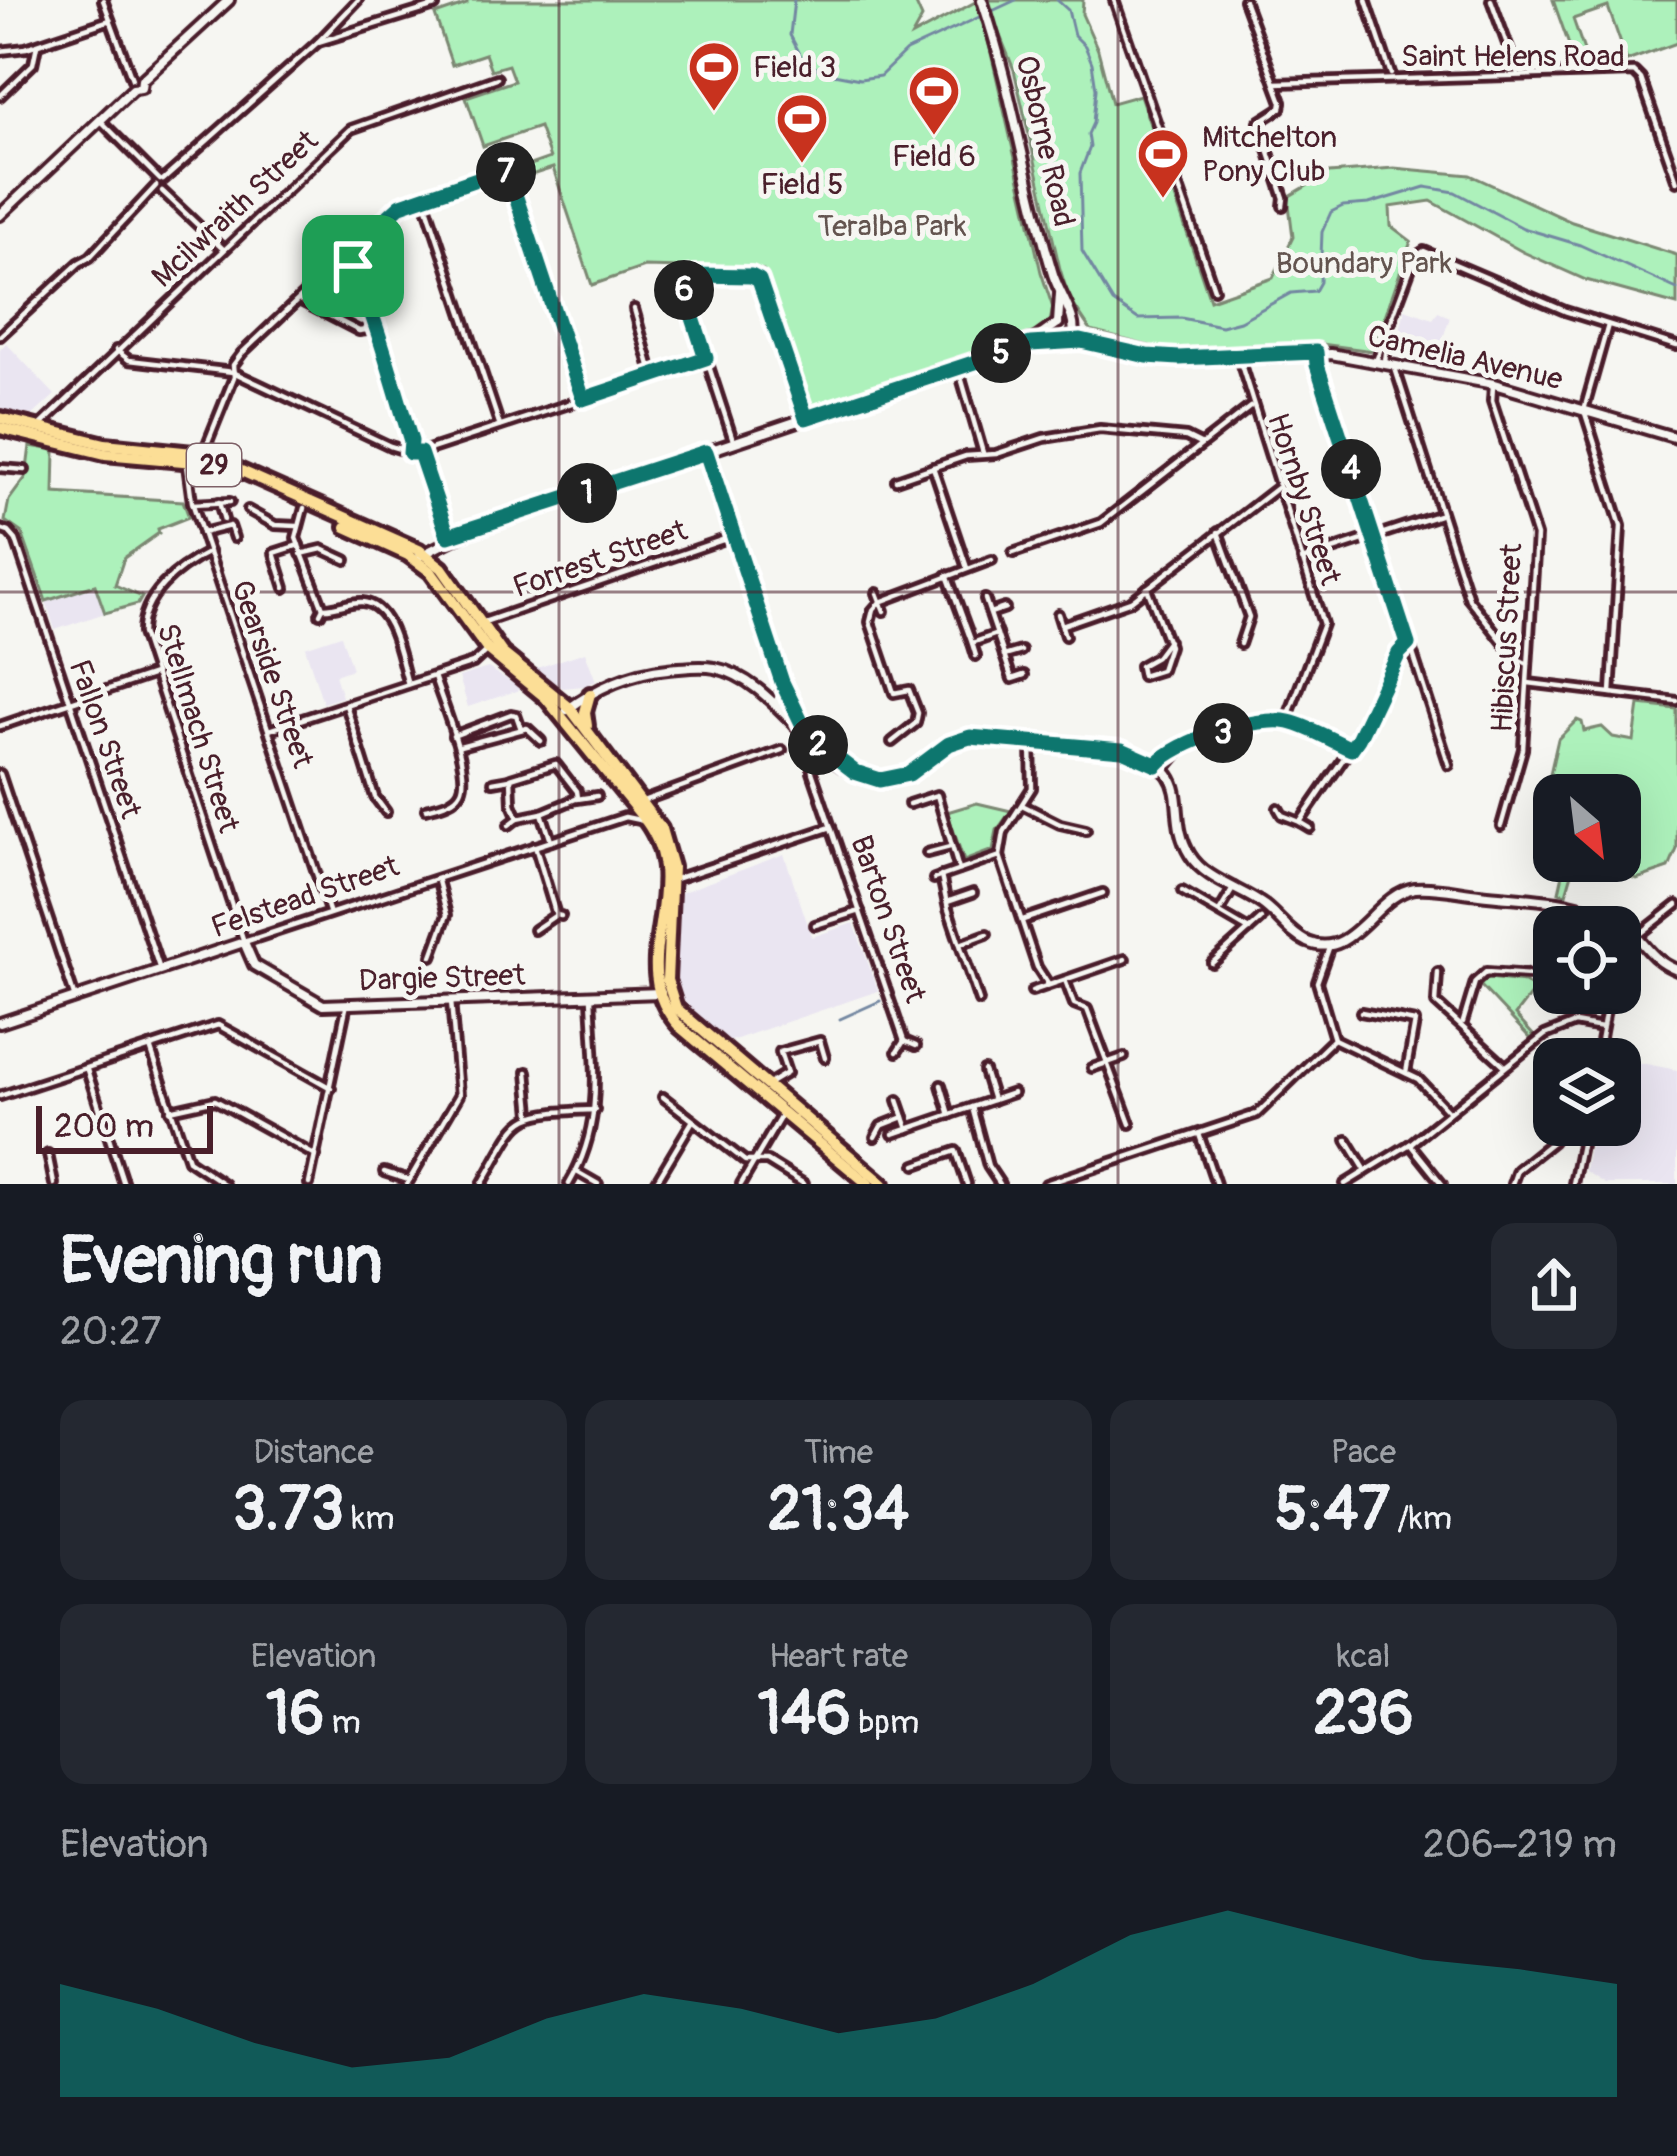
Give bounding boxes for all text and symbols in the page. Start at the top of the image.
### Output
street label: Saint Helens Road [1401,38,1625,75]
sports icon: Field 3 [686,39,742,113]
place label: Field 3 [753,49,836,86]
street label: Osborne Road [1007,52,1083,230]
sports icon: Field 6 [906,63,962,137]
sports icon: Field 5 [774,91,830,165]
place label: Mitchelton Pony Club [1202,119,1337,190]
street label: Mcilwraith Street [144,122,326,295]
sports icon: Mitchelton Pony Club [1135,126,1191,200]
place label: Field 6 [892,138,976,175]
pin: 7 [476,142,536,202]
text: 7 [497,151,515,192]
place label: Field 5 [761,166,843,203]
park label: Teralba Park [817,208,967,245]
pin [302,215,404,317]
icon: arrive [320,233,386,299]
park label: Boundary Park [1276,245,1453,282]
pin: 6 [654,260,714,320]
text: 6 [674,269,694,310]
street label: Camelia Avenue [1364,318,1566,398]
pin: 5 [971,323,1031,383]
text: 5 [992,332,1010,373]
street label: Hornby Street [1259,409,1349,590]
pin: 4 [1321,439,1381,499]
road number: 29 [187,444,241,486]
text: 4 [1341,448,1361,489]
pin: 1 [557,463,617,523]
text: 1 [581,472,593,513]
street label: Forrest Street [508,512,693,606]
street label: Hibiscus Street [1484,542,1530,734]
street label: Gearside Street [223,575,322,773]
street label: Stellmach Street [149,619,248,838]
street label: Fallon Street [61,655,150,824]
pin: 3 [1193,703,1253,763]
text: 3 [1214,712,1232,753]
pin: 2 [788,715,848,775]
text: 2 [809,724,827,765]
north arrow [1533,774,1641,882]
map controls [1533,774,1641,1146]
street label: Barton Street [842,831,934,1008]
street label: Felstead Street [206,847,404,946]
button: locate [1533,906,1641,1014]
street label: Dargie Street [358,957,527,999]
button: layers [1533,1038,1641,1146]
scale bar [36,1100,213,1153]
text: 200 m [54,1106,154,1147]
text: Evening run [60,1220,383,1303]
button: share [1491,1223,1617,1349]
text: 20:27 [60,1307,161,1356]
text: Distance [253,1432,374,1473]
text: Time [804,1432,873,1473]
text: Pace [1331,1432,1396,1473]
text: 3.73 [232,1473,344,1548]
text: 21:34 [768,1473,909,1548]
text: 5:47 [1275,1473,1390,1548]
text: km [344,1498,395,1539]
text: /km [1390,1498,1452,1539]
text: Elevation [251,1636,376,1677]
text: Heart rate [769,1636,908,1677]
text: kcal [1337,1636,1390,1677]
text: 16 [266,1677,324,1752]
text: 146 [758,1677,851,1752]
text: 236 [1313,1677,1414,1752]
text: m [324,1702,361,1743]
text: bpm [851,1702,919,1743]
text: Elevation [60,1820,209,1869]
text: 206–219 m [1423,1820,1617,1869]

